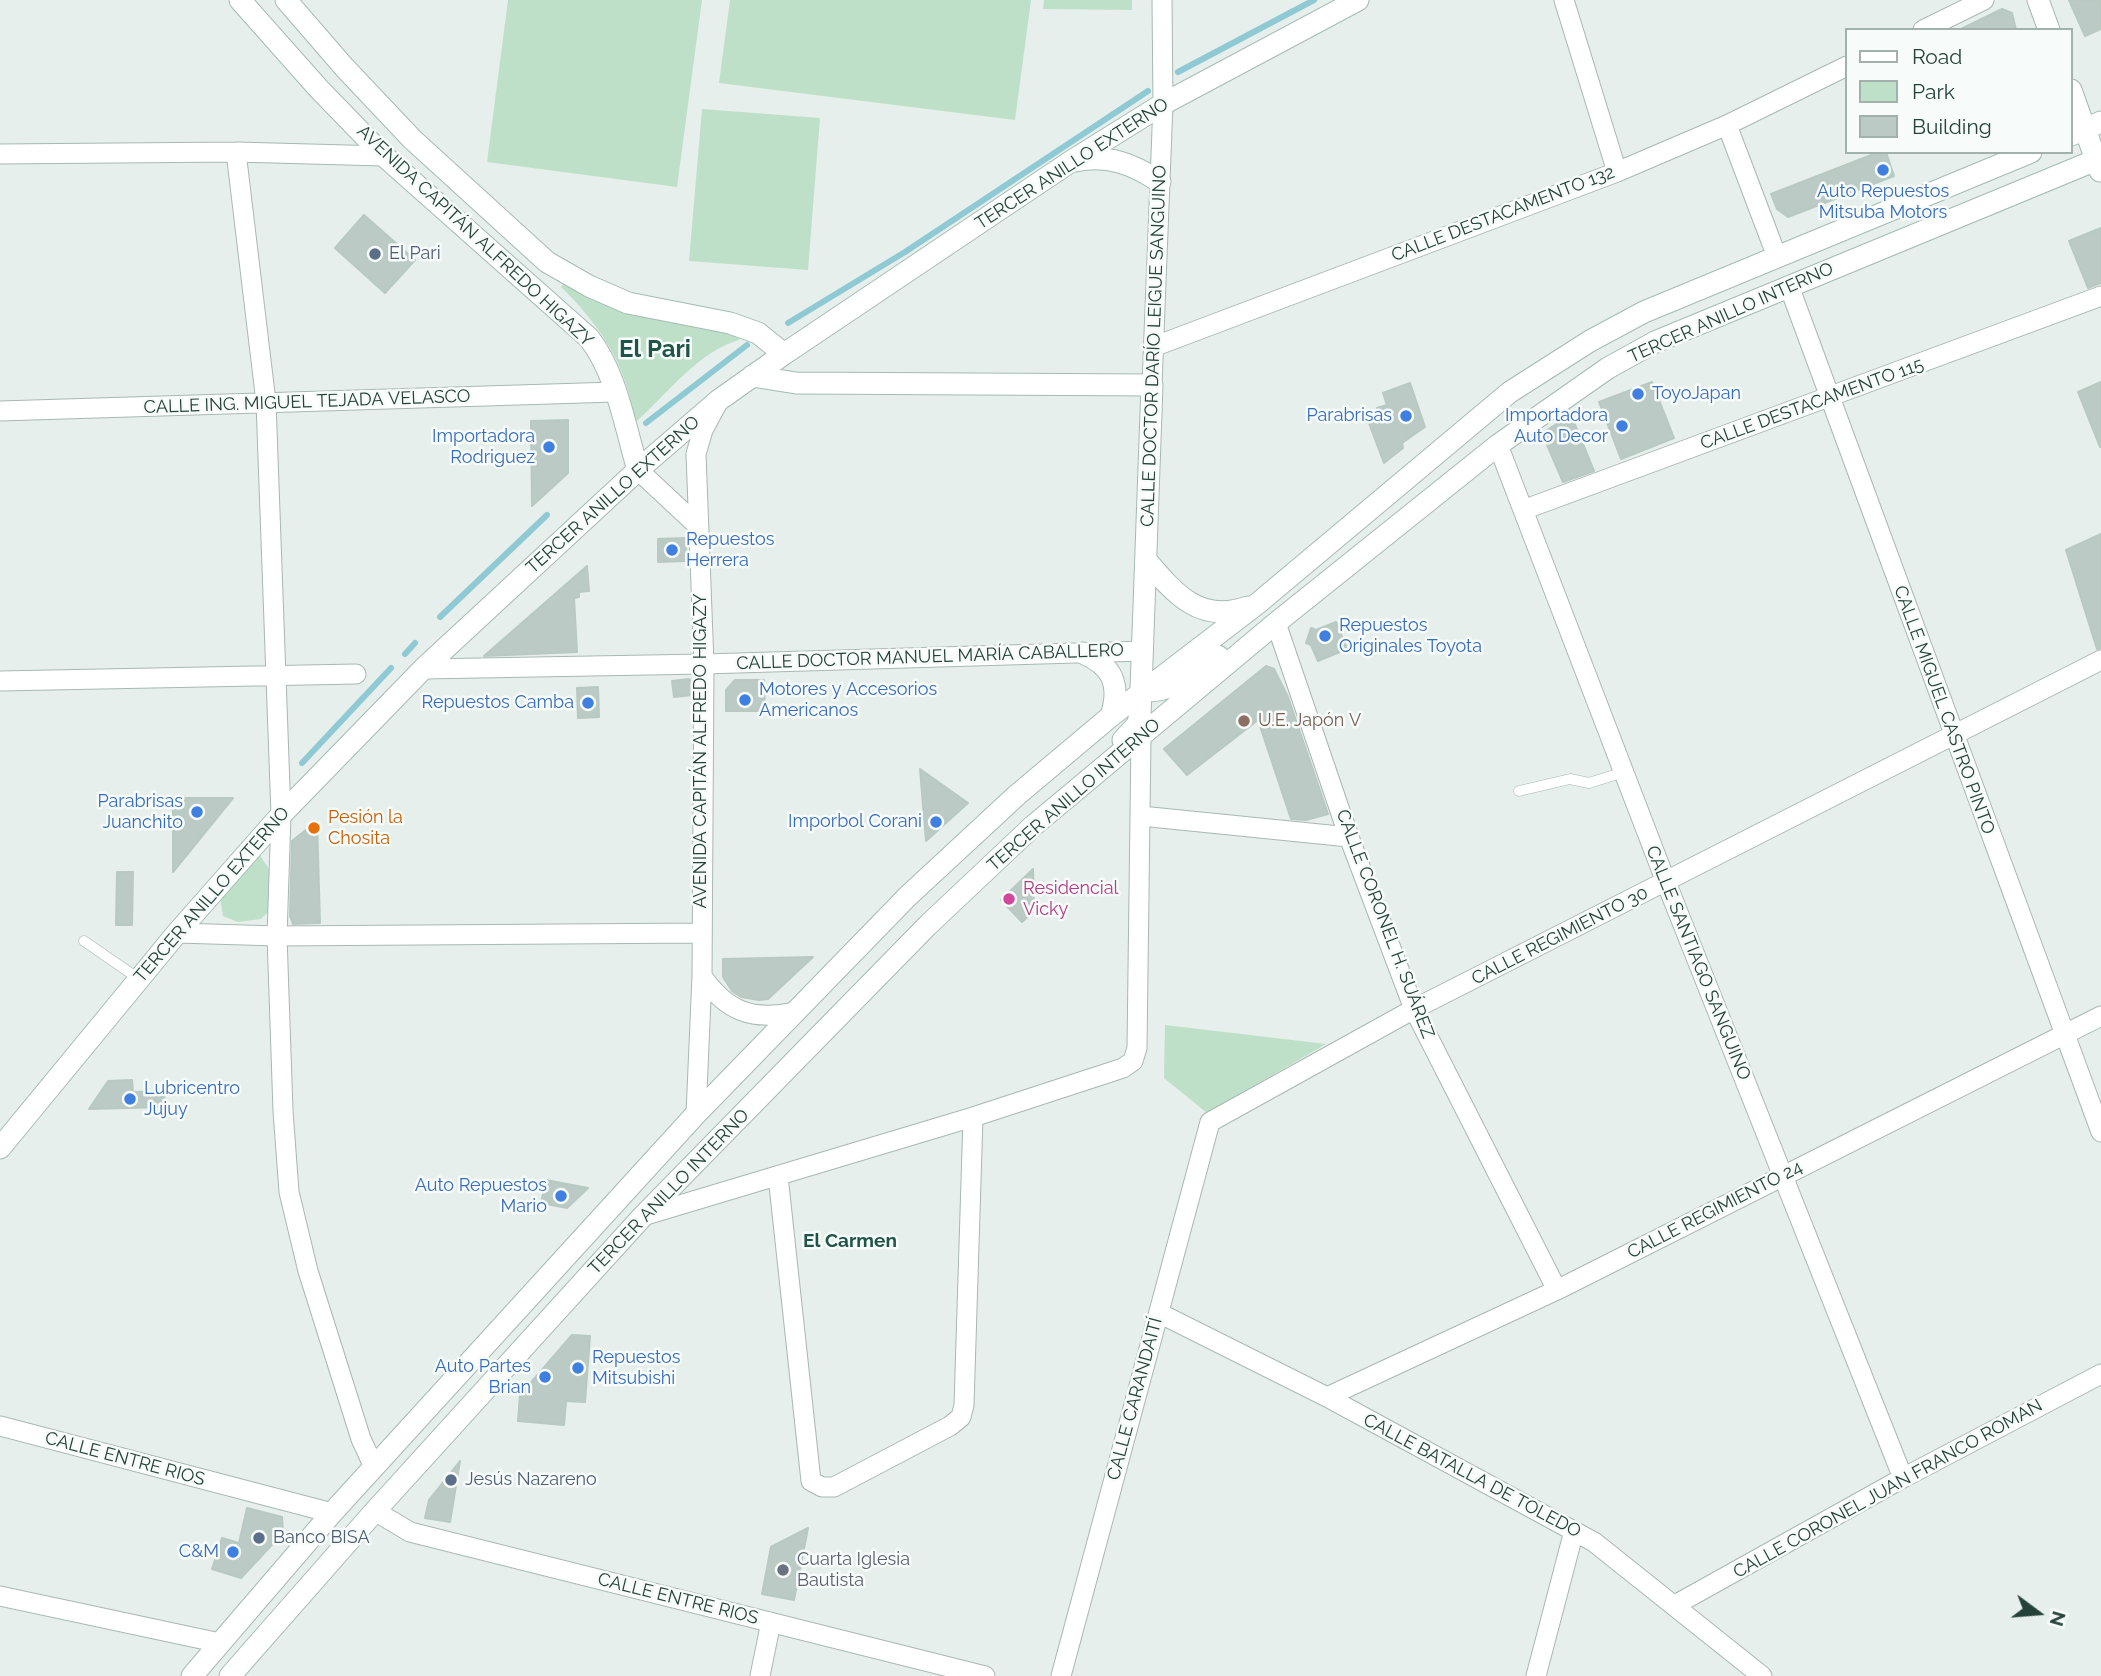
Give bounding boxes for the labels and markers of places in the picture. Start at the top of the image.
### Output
marker: Auto Repuestos Mitsuba Motors [1875,162,1891,178]
place label: Auto Repuestos Mitsuba Motors [1817,181,1949,224]
place label: El Pari [389,243,441,265]
marker: El Pari [367,246,383,262]
place label: ToyoJapan [1652,383,1741,405]
marker: ToyoJapan [1630,386,1646,402]
place label: Parabrisas [1306,405,1392,427]
place label: Importadora Auto Decor [1505,405,1608,448]
marker: Parabrisas [1398,408,1414,424]
marker: Importadora Auto Decor [1614,418,1630,434]
place label: Importadora Rodriguez [432,426,535,468]
marker: Importadora Rodriguez [541,439,557,455]
place label: Repuestos Herrera [686,529,774,572]
marker: Repuestos Herrera [664,542,680,558]
place label: Repuestos Originales Toyota [1339,615,1482,658]
marker: Repuestos Originales Toyota [1317,628,1333,644]
place label: Motores y Accesorios Americanos [759,679,937,722]
place label: Repuestos Camba [421,692,574,714]
marker: Motores y Accesorios Americanos [737,692,753,708]
marker: Repuestos Camba [580,695,596,711]
place label: U.E. Japón V [1258,710,1361,732]
marker: U.E. Japón V [1236,713,1252,729]
place label: Parabrisas Juanchito [97,791,183,834]
marker: Parabrisas Juanchito [189,804,205,820]
place label: Pesión la Chosita [328,807,403,850]
place label: Imporbol Corani [788,811,922,833]
marker: Imporbol Corani [928,814,944,830]
marker: Pesión la Chosita [306,820,322,836]
place label: Residencial Vicky [1023,878,1118,920]
marker: Residencial Vicky [1001,891,1017,907]
place label: Lubricentro Jujuy [144,1078,240,1120]
marker: Lubricentro Jujuy [122,1091,138,1107]
place label: Auto Repuestos Mario [415,1175,547,1218]
marker: Auto Repuestos Mario [553,1188,569,1204]
place label: Repuestos Mitsubishi [592,1347,680,1390]
place label: Auto Partes Brian [435,1356,531,1398]
marker: Repuestos Mitsubishi [570,1360,586,1376]
marker: Auto Partes Brian [537,1369,553,1385]
place label: Jesús Nazareno [465,1469,597,1491]
marker: Jesús Nazareno [443,1472,459,1488]
place label: Banco BISA [273,1527,370,1549]
marker: Banco BISA [251,1530,267,1546]
place label: C&M [179,1541,219,1563]
marker: C&M [225,1544,241,1560]
place label: Cuarta Iglesia Bautista [797,1549,910,1592]
marker: Cuarta Iglesia Bautista [775,1562,791,1578]

